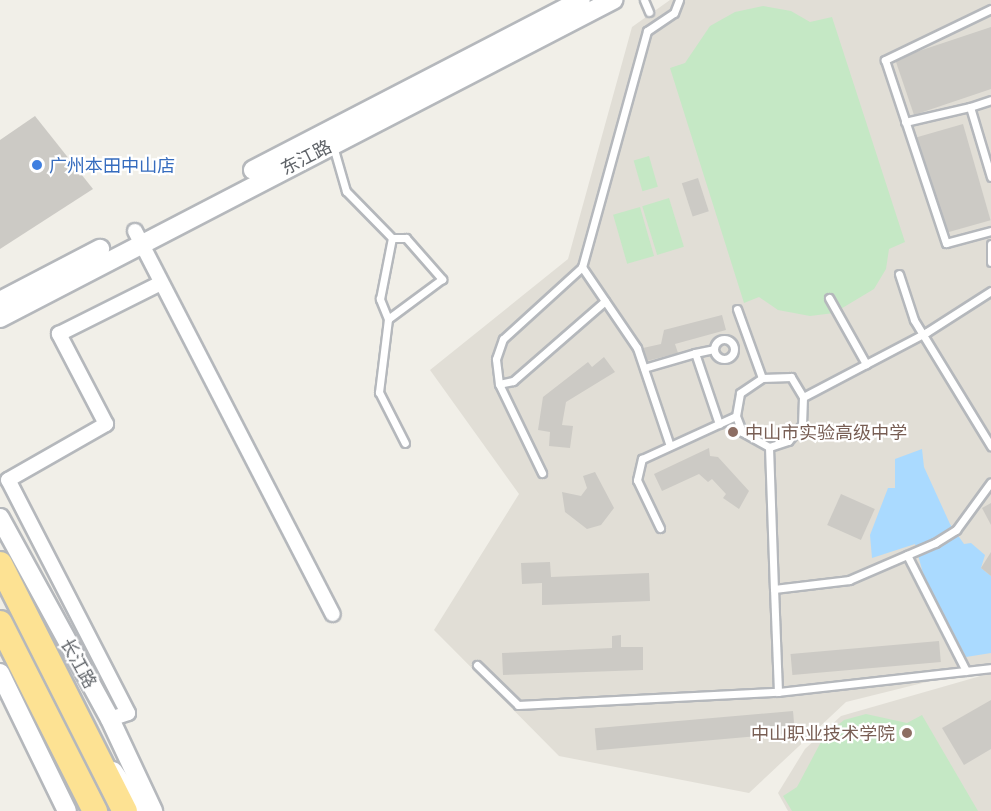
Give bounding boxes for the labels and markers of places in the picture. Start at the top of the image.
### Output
place label: 广州本田中山店 [49,154,175,176]
marker: 广州本田中山店 [30,158,44,172]
place label: 中山市实验高级中学 [745,421,907,443]
marker: 中山市实验高级中学 [726,425,740,439]
place label: 中山职业技术学院 [751,722,895,744]
marker: 中山职业技术学院 [900,726,914,740]

